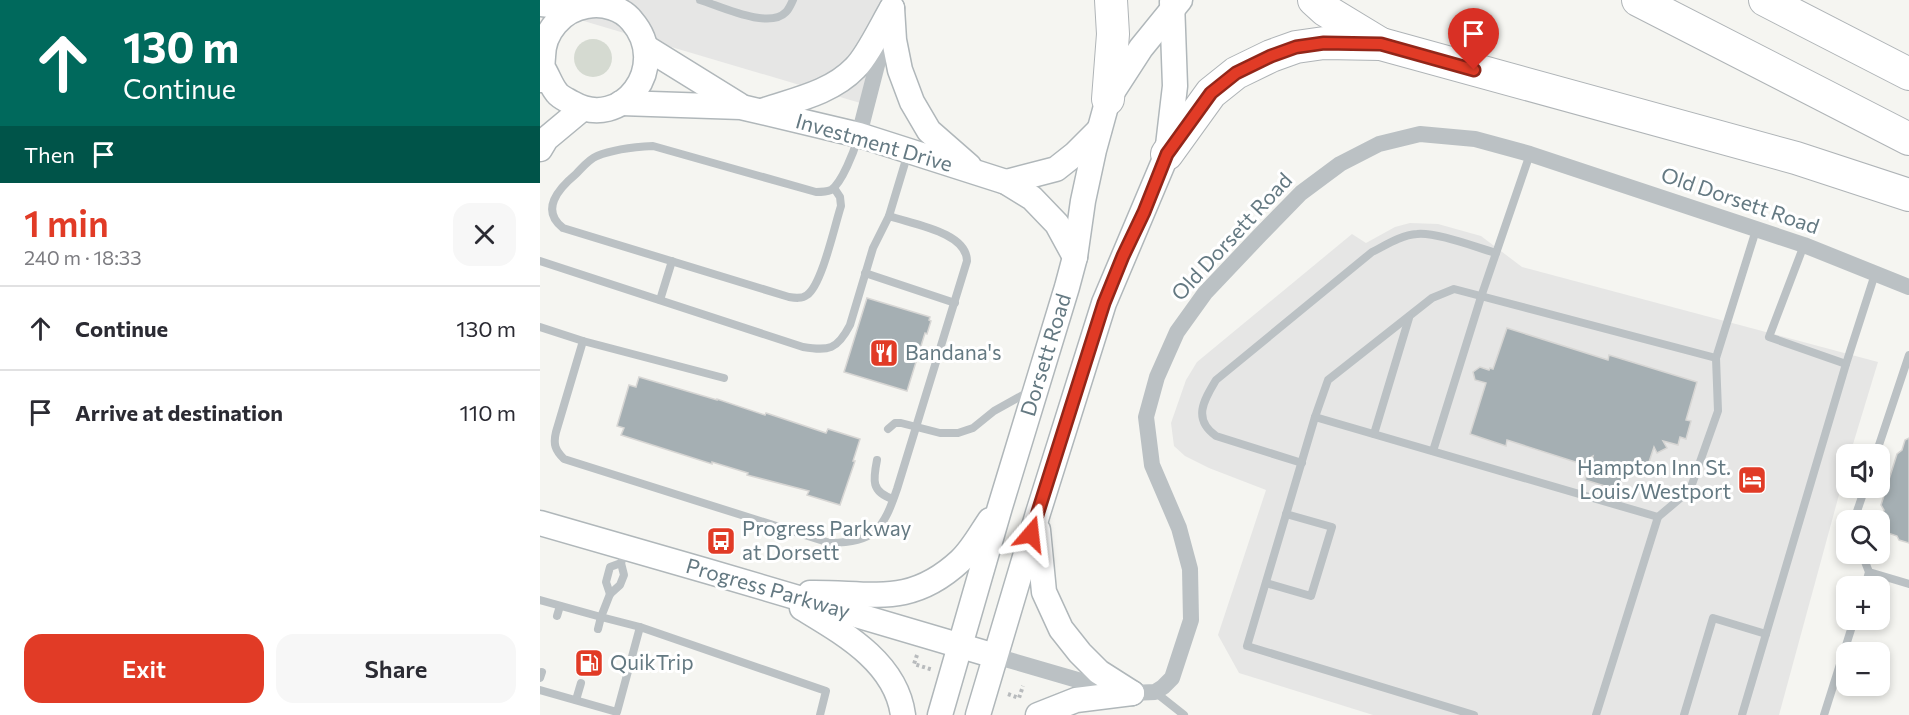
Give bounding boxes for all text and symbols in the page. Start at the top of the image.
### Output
pin [1448,8,1499,70]
icon: arrive [1457,17,1490,50]
text: 130 m [123,20,239,72]
icon: ahead [24,24,102,102]
text: Continue [123,72,236,105]
street label: Investment Drive [793,107,956,176]
icon: arrive [87,138,120,171]
text: Then [24,141,75,168]
street label: Old Dorsett Road [1658,161,1823,238]
street label: Old Dorsett Road [1165,167,1296,305]
text: 1 min [24,200,109,244]
button: close [453,203,516,266]
text: 240 m · 18:33 [24,245,142,269]
street label: Dorsett Road [1014,290,1075,419]
icon: ahead [24,312,57,345]
text: Continue [75,315,168,342]
text: 130 m [456,315,516,342]
restaurant icon: Bandana's [868,337,900,369]
place label: Bandana's [905,339,1002,364]
icon: arrive [24,396,57,429]
text: Arrive at destination [75,399,283,426]
text: 110 m [459,399,516,426]
map controls [1836,444,1890,696]
button: sound [1836,444,1890,498]
place label: Hampton Inn St. Louis/Westport [1577,454,1731,503]
hotel icon: Hampton Inn St. Louis/Westport [1736,464,1768,496]
position arrow [999,502,1063,566]
button: search [1836,510,1890,564]
place label: Progress Parkway at Dorsett [742,515,912,564]
bus stop icon: Progress Parkway at Dorsett [705,525,737,557]
street label: Progress Parkway [684,552,853,623]
button: + [1836,576,1890,630]
button: Exit [24,634,264,703]
button: Share [276,634,516,703]
button: − [1836,642,1890,696]
fuel station icon: QuikTrip [573,647,605,679]
place label: QuikTrip [610,649,694,674]

